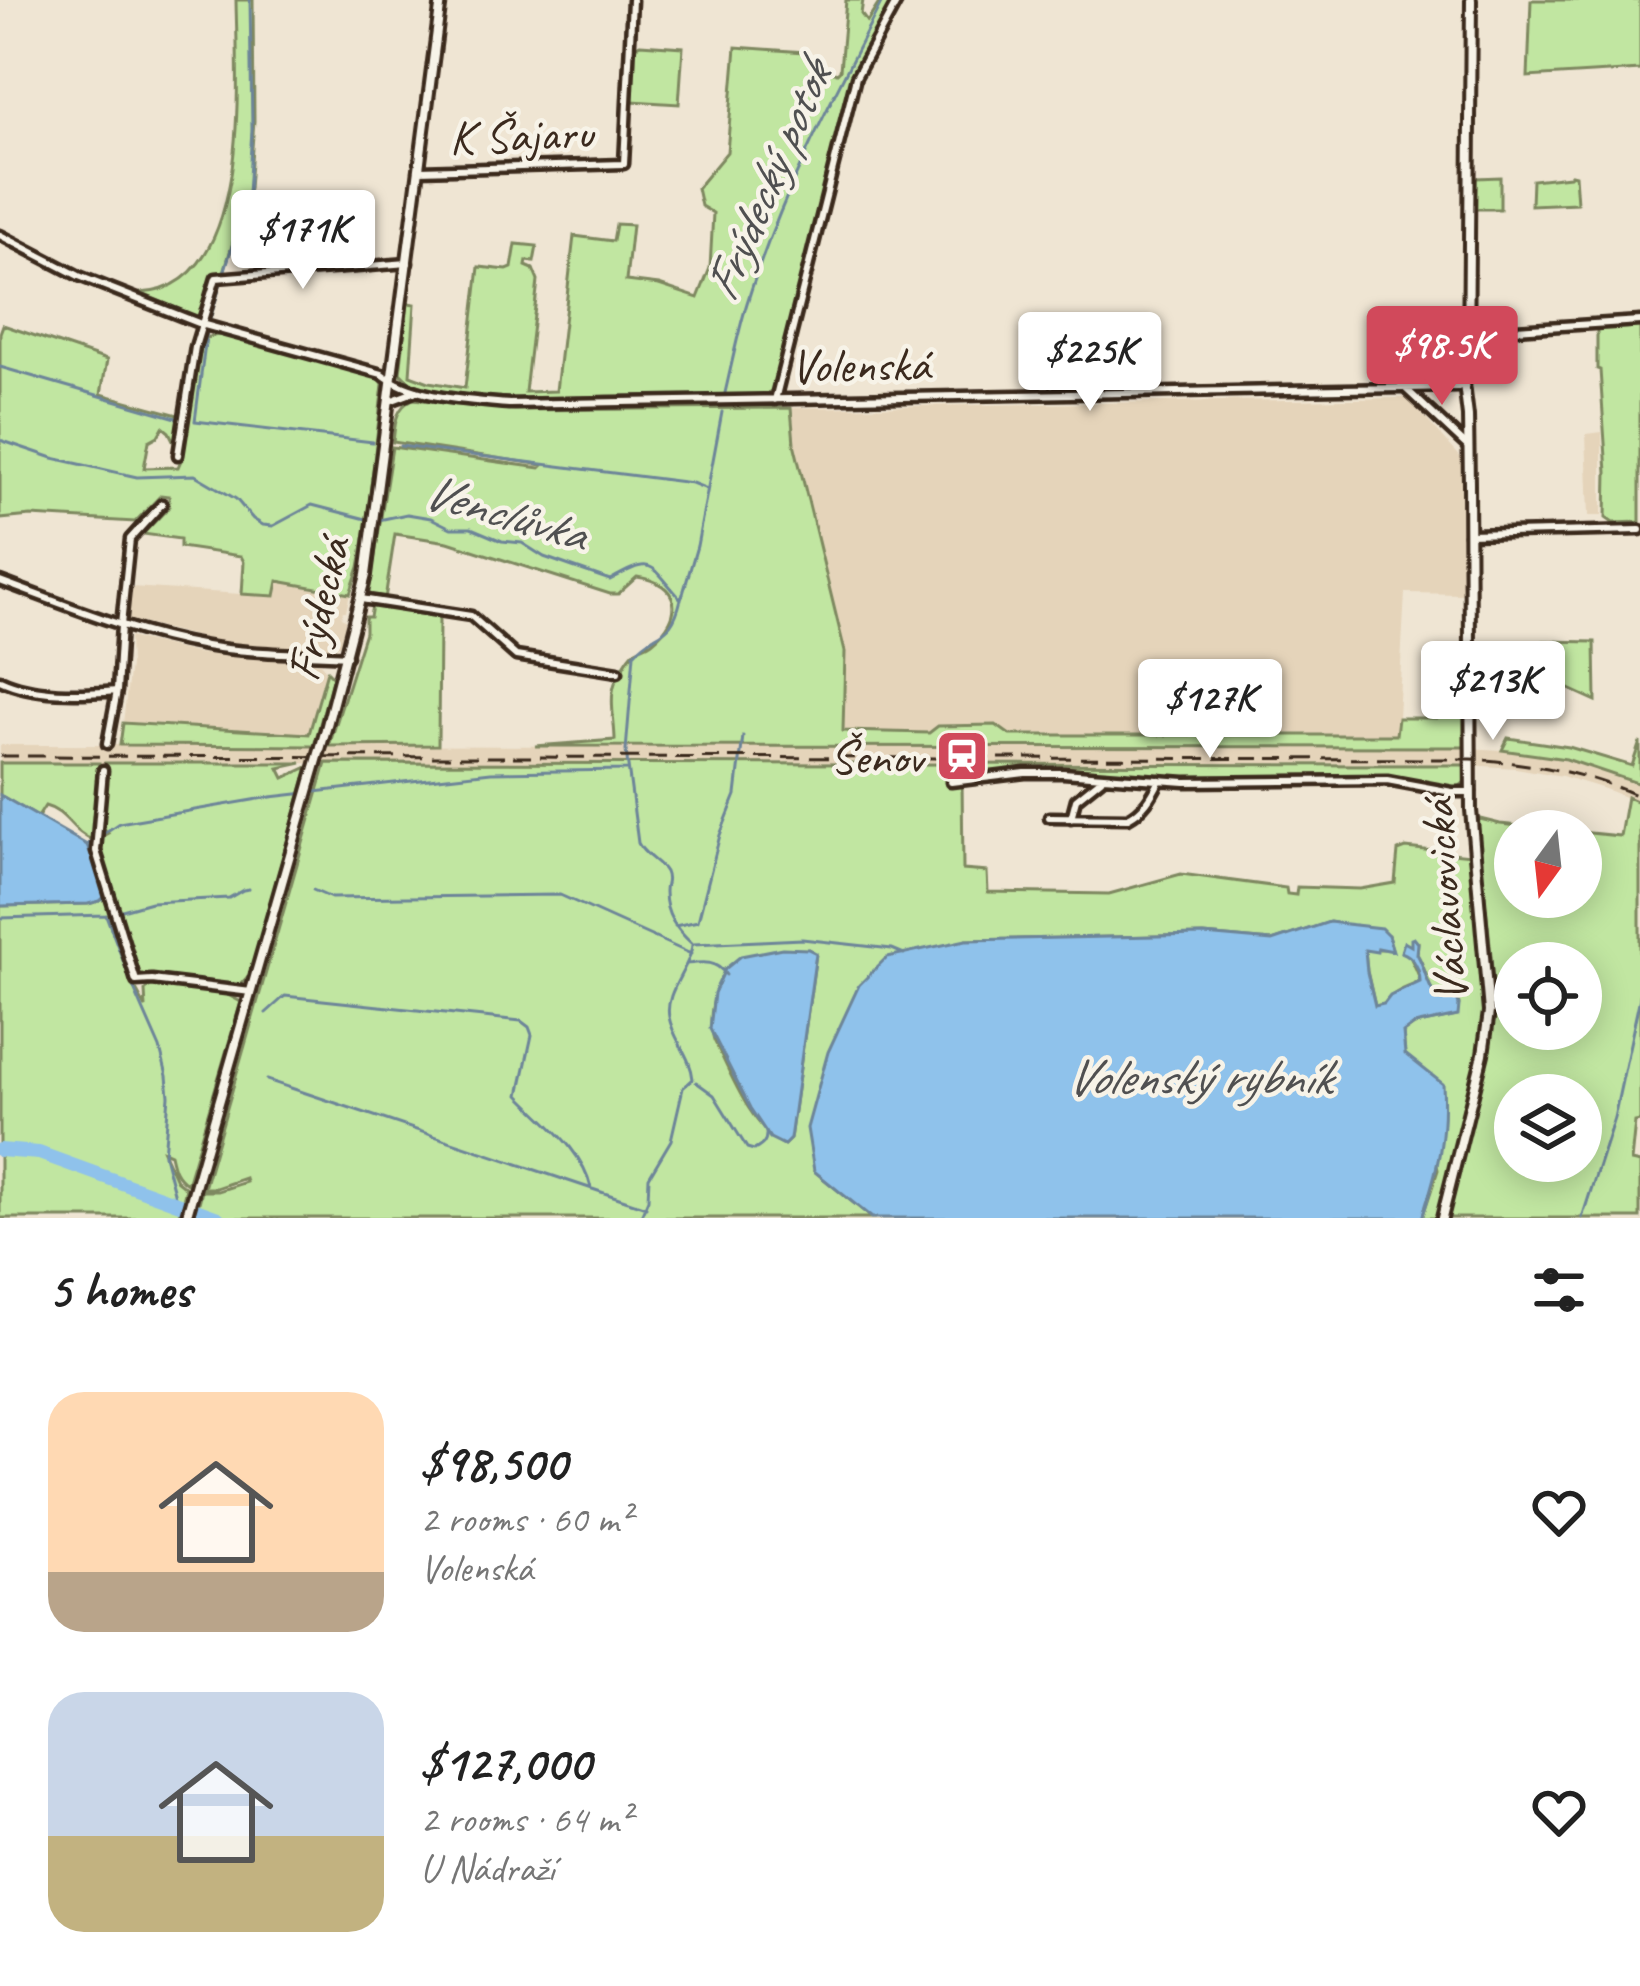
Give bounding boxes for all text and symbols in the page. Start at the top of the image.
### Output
water label: Frýdecký potok [688,44,849,310]
street label: K Šajaru [448,102,597,167]
pin: $171K [219,190,387,292]
text: $171K [258,204,348,253]
pin: $98.5K [1344,306,1540,408]
pin: $225K [1006,312,1174,414]
text: $98.5K [1394,320,1490,369]
text: $225K [1045,326,1135,375]
street label: Volenská [790,334,934,396]
water label: Venclůvka [416,458,598,567]
street label: Frýdecká [272,528,364,687]
pin: $213K [1409,641,1577,743]
text: $213K [1448,655,1538,704]
pin: $127K [1126,659,1294,761]
text: $127K [1165,673,1255,722]
place label: Šenov [830,727,927,787]
station icon: Šenov [934,728,990,784]
street label: Václavovická [1407,793,1481,1005]
north arrow [1494,810,1602,918]
map controls [1494,810,1602,1182]
button: locate [1494,942,1602,1050]
water label: Volenský rybník [1066,1045,1339,1109]
button: layers [1494,1074,1602,1182]
icon: filters [1526,1257,1592,1323]
text: 5 homes [48,1258,191,1322]
text: $98,500 [420,1431,566,1495]
icon: home [144,1440,288,1584]
icon: heart [1526,1479,1592,1545]
text: 2 rooms · 60 m² [420,1495,631,1544]
text: Volenská [420,1544,533,1593]
text: $127,000 [420,1731,591,1795]
icon: home [144,1740,288,1884]
icon: heart [1526,1779,1592,1845]
text: 2 rooms · 64 m² [420,1795,631,1844]
text: U Nádraží [420,1844,555,1893]

